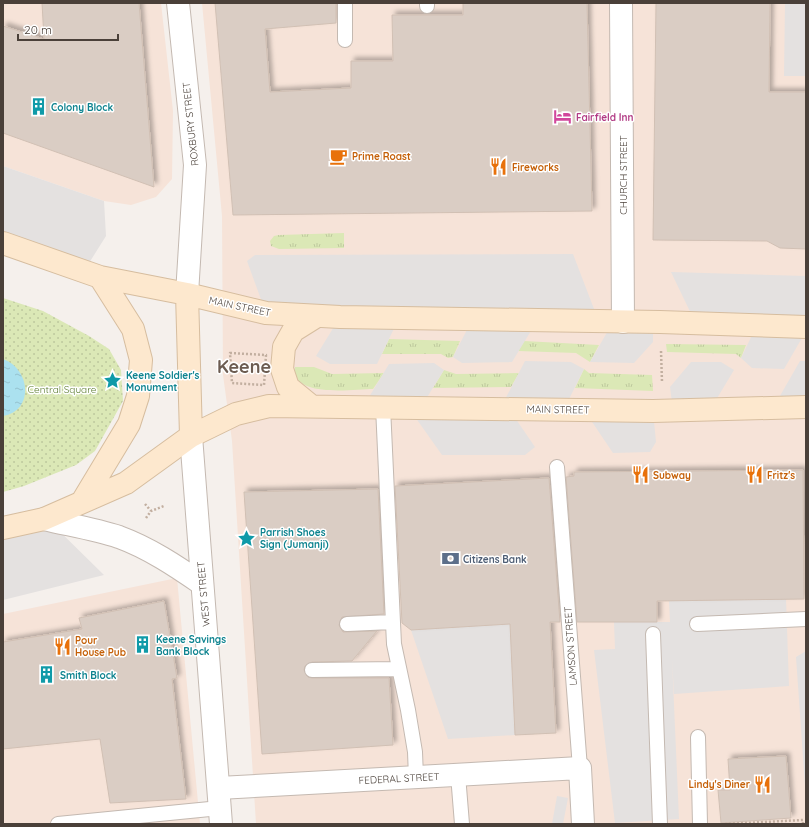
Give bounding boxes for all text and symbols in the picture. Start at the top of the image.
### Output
scale bar [18,16,118,42]
text: 20 m [24,22,52,37]
street label: ROXBURY STREET [180,81,201,167]
building icon: Colony Block [28,97,48,117]
place label: Colony Block [51,101,113,114]
hotel icon: Fairfield Inn [553,107,573,127]
place label: Fairfield Inn [576,111,633,124]
street label: CHURCH STREET [617,135,630,215]
cafe icon: Prime Roast [329,146,349,166]
place label: Prime Roast [352,150,411,163]
restaurant icon: Fireworks [489,157,509,177]
place label: Fireworks [512,161,559,174]
street label: MAIN STREET [208,294,272,319]
district label: Keene [217,355,271,378]
place label: Keene Soldier's Monument [126,369,200,394]
place icon: Keene Soldier's Monument [103,371,123,391]
park label: Central Square [28,383,97,396]
street label: MAIN STREET [526,402,590,417]
restaurant icon: Subway [630,465,650,485]
restaurant icon: Fritz's [744,465,764,485]
place label: Subway [653,469,691,482]
place label: Fritz's [767,469,795,482]
place label: Parrish Shoes Sign (Jumanji) [260,526,329,551]
place icon: Parrish Shoes Sign (Jumanji) [237,528,257,548]
bank icon: Citizens Bank [440,549,460,569]
place label: Citizens Bank [463,553,527,566]
street label: WEST STREET [194,561,213,627]
street label: LAMSON STREET [561,606,580,686]
place label: Keene Savings Bank Block [156,633,226,658]
place label: Pour House Pub [75,634,126,659]
building icon: Keene Savings Bank Block [133,635,153,655]
restaurant icon: Pour House Pub [52,636,72,656]
building icon: Smith Block [37,665,57,685]
place label: Smith Block [60,669,117,682]
street label: FEDERAL STREET [358,770,440,787]
restaurant icon: Lindy's Diner [753,774,773,794]
place label: Lindy's Diner [688,778,751,791]

